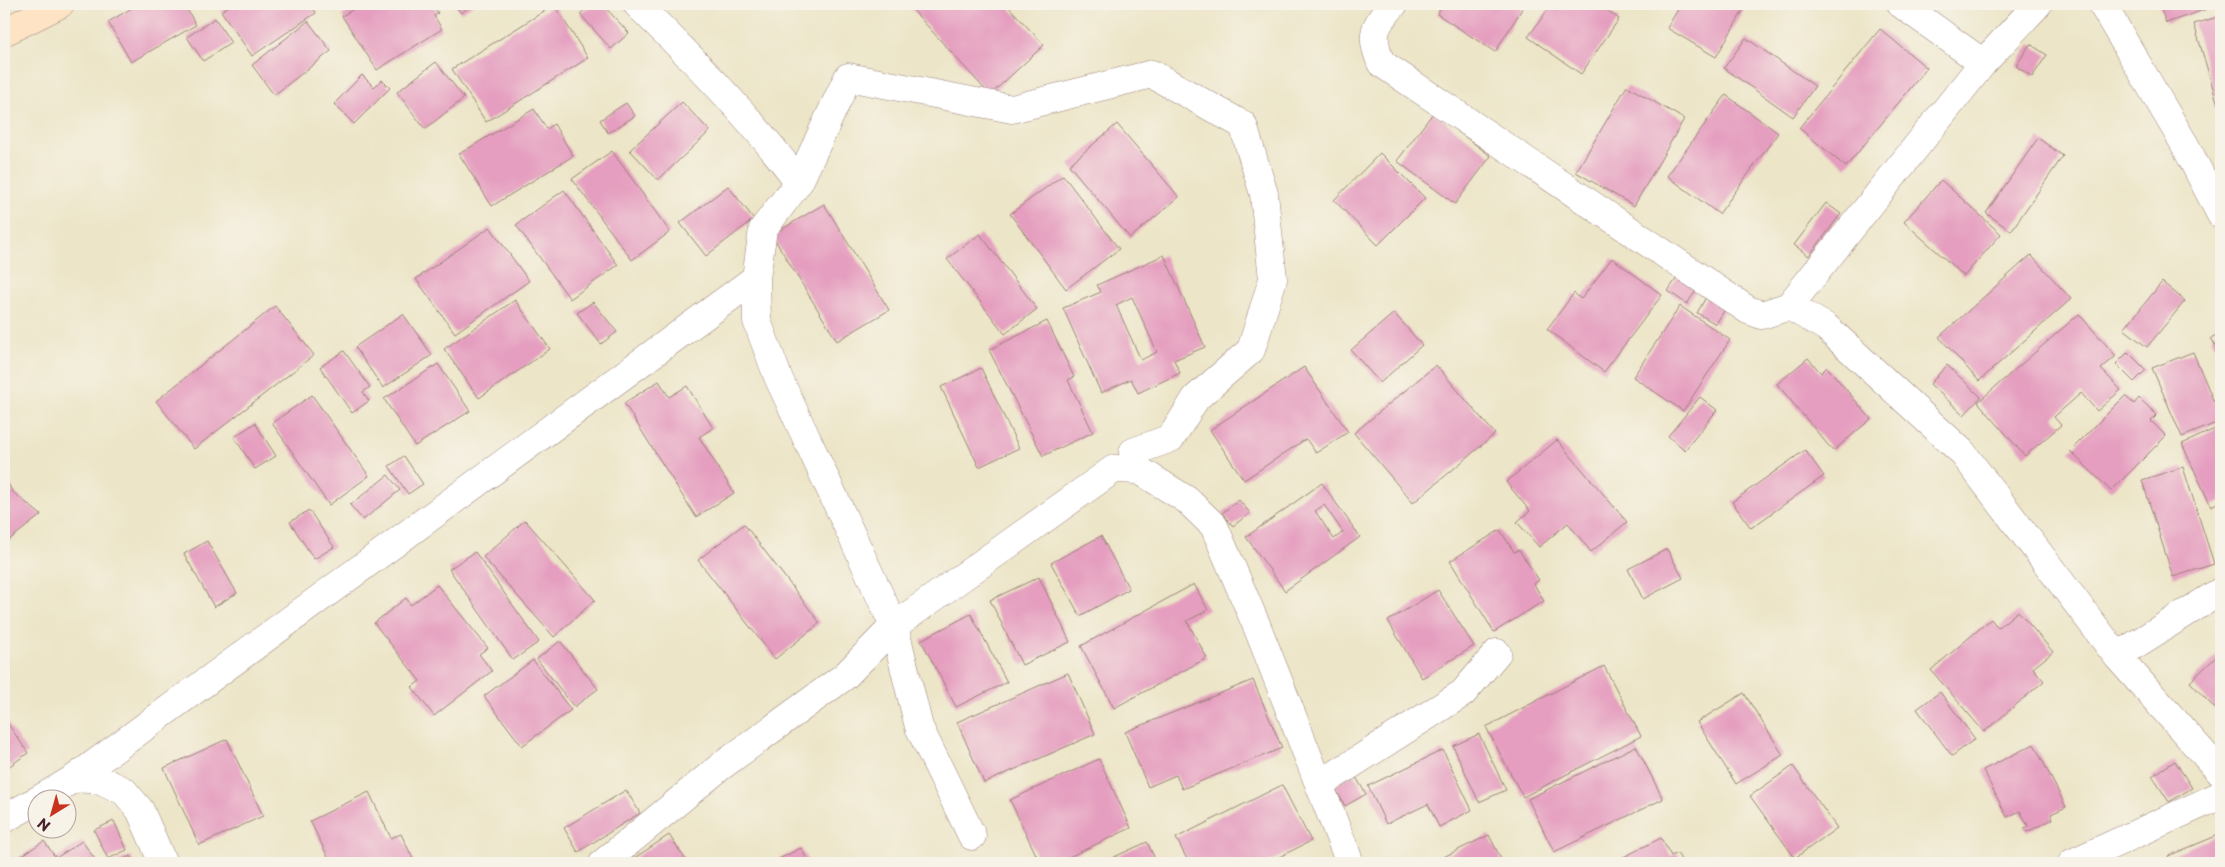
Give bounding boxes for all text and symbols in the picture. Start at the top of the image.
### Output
north arrow [28,790,78,840]
text: N [33,813,55,837]

